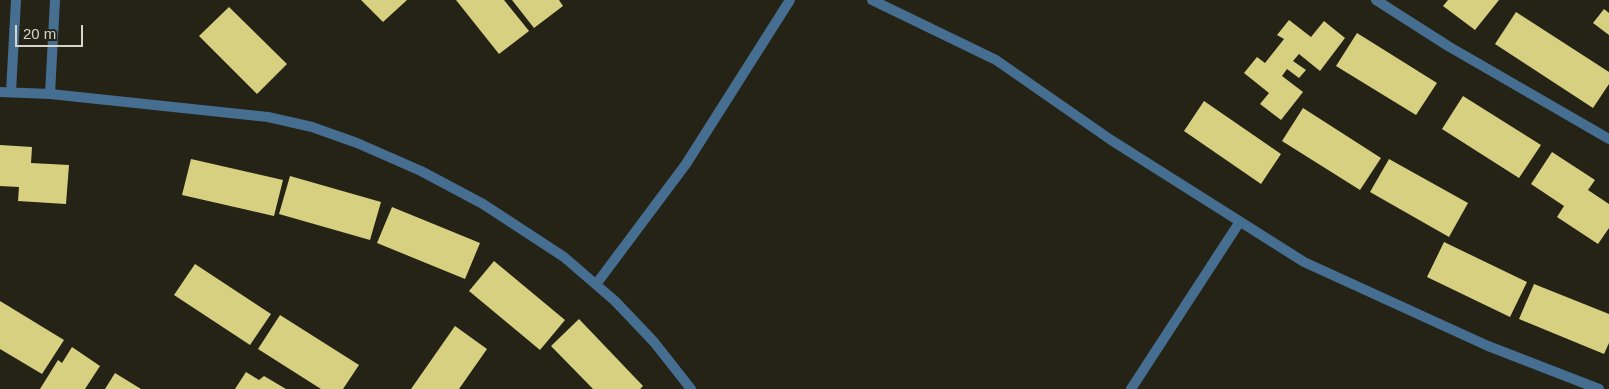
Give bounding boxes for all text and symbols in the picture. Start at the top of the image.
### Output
scale bar [18,15,85,47]
text: 20 m [23,25,56,42]

